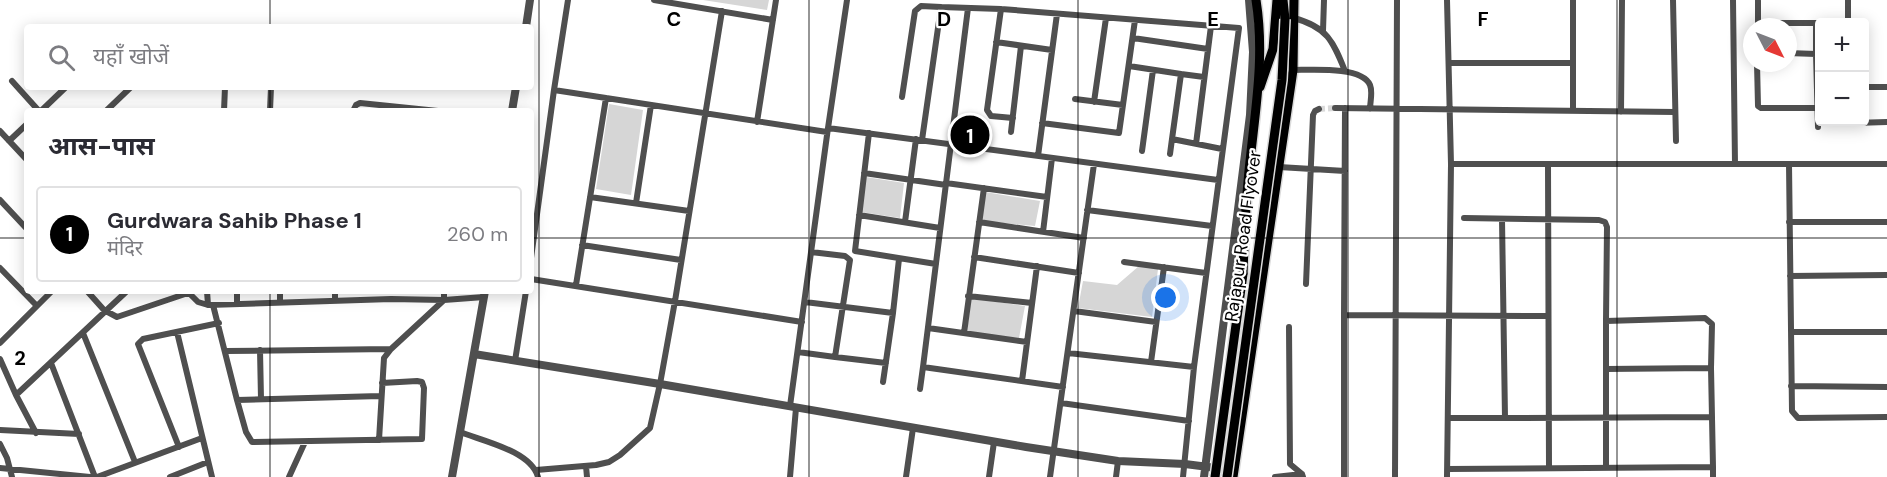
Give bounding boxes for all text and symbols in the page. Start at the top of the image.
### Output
text: C [667,6,681,32]
text: D [937,6,951,32]
text: E [1207,6,1219,32]
text: F [1477,6,1489,32]
north arrow [1743,18,1797,72]
map controls [1815,18,1869,126]
button: + [1815,18,1869,72]
search box [24,24,534,90]
icon: search [45,41,78,74]
text: यहाँ खोजें [93,42,169,71]
button: − [1815,72,1869,126]
pin: 1 [950,112,990,158]
text: आस-पास [48,129,155,163]
street label: Rajapur Road Flyover [1219,148,1267,323]
text: Gurdwara Sahib Phase 1 [107,206,362,235]
text: 1 [66,221,73,247]
text: 260 m [447,221,508,247]
text: मंदिर [107,235,143,261]
your location [1151,283,1180,312]
text: 2 [14,345,26,371]

